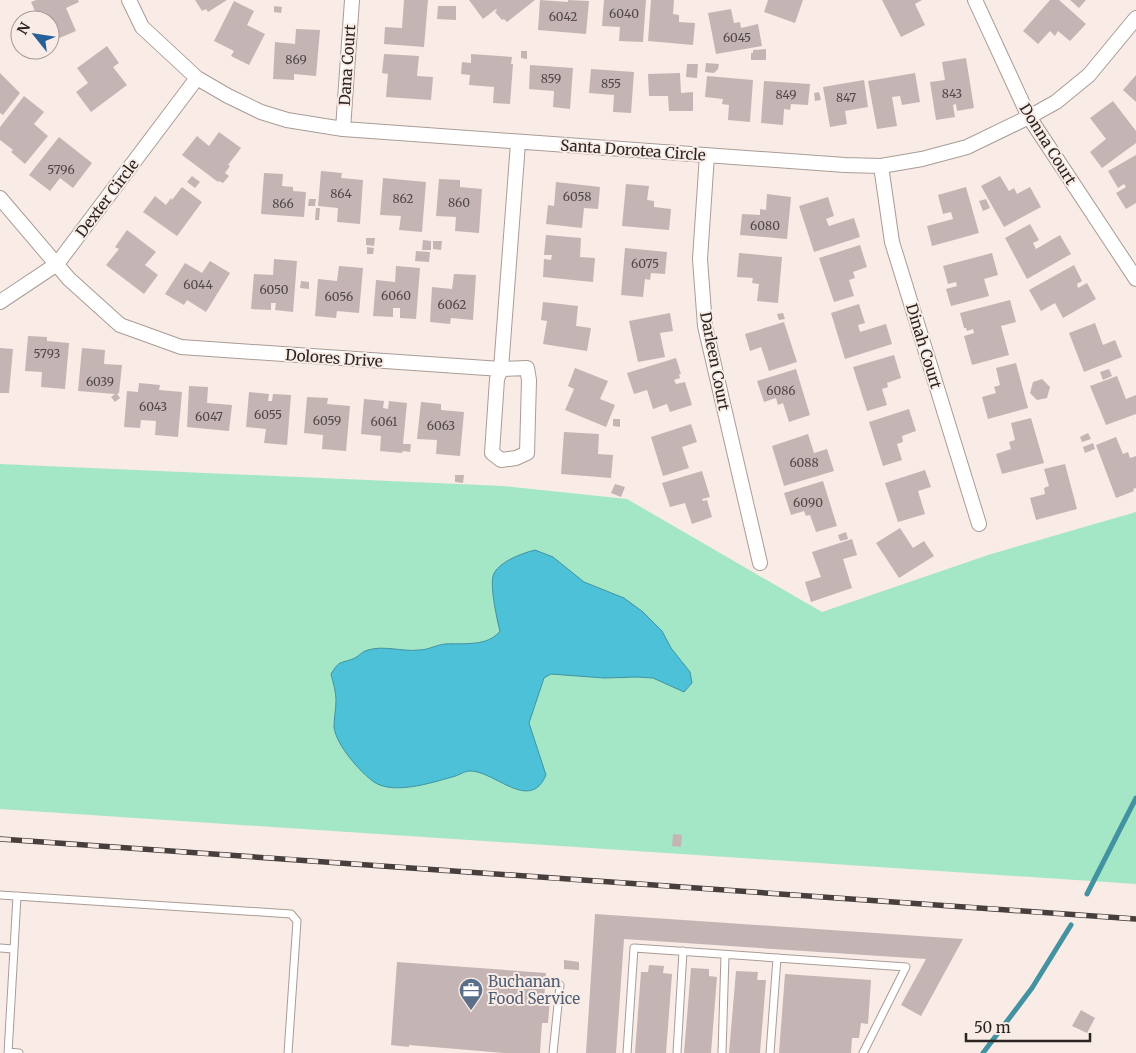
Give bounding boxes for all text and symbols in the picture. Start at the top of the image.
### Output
house number: 6040 [609,6,639,21]
house number: 6042 [549,9,577,24]
north arrow [10,10,60,60]
text: N [13,19,34,38]
street label: Dana Court [335,24,359,106]
house number: 6045 [723,30,751,45]
house number: 869 [285,52,307,67]
house number: 859 [541,71,561,86]
house number: 855 [601,76,621,91]
house number: 843 [942,86,962,101]
house number: 849 [776,87,796,102]
house number: 847 [836,90,856,105]
street label: Donna Court [1016,100,1081,188]
street label: Santa Dorotea Circle [560,135,706,165]
street label: Dexter Circle [71,155,143,241]
house number: 5796 [47,162,75,177]
house number: 864 [330,186,352,201]
house number: 6058 [563,189,591,204]
house number: 862 [393,191,414,206]
house number: 860 [448,195,470,210]
house number: 866 [272,196,294,211]
house number: 6080 [750,218,780,233]
house number: 6075 [631,256,659,271]
house number: 6044 [183,277,213,292]
house number: 6050 [259,282,289,297]
house number: 6060 [381,288,411,303]
house number: 6056 [325,289,353,304]
house number: 6062 [438,297,466,312]
street label: Dinah Court [902,301,946,391]
street label: Darleen Court [696,310,734,412]
street label: Dolores Drive [285,345,384,371]
house number: 5793 [34,346,61,361]
house number: 6039 [86,374,114,389]
house number: 6086 [766,383,796,398]
house number: 6043 [139,399,167,414]
house number: 6055 [254,407,282,422]
house number: 6047 [195,409,223,424]
house number: 6059 [313,413,341,428]
house number: 6061 [371,414,398,429]
house number: 6063 [427,418,455,433]
house number: 6088 [789,455,819,470]
house number: 6090 [793,495,823,510]
place label: Buchanan Food Service [488,972,580,1008]
office icon: Buchanan Food Service [458,977,484,1011]
scale bar [966,1010,1090,1042]
text: 50 m [974,1018,1011,1037]

